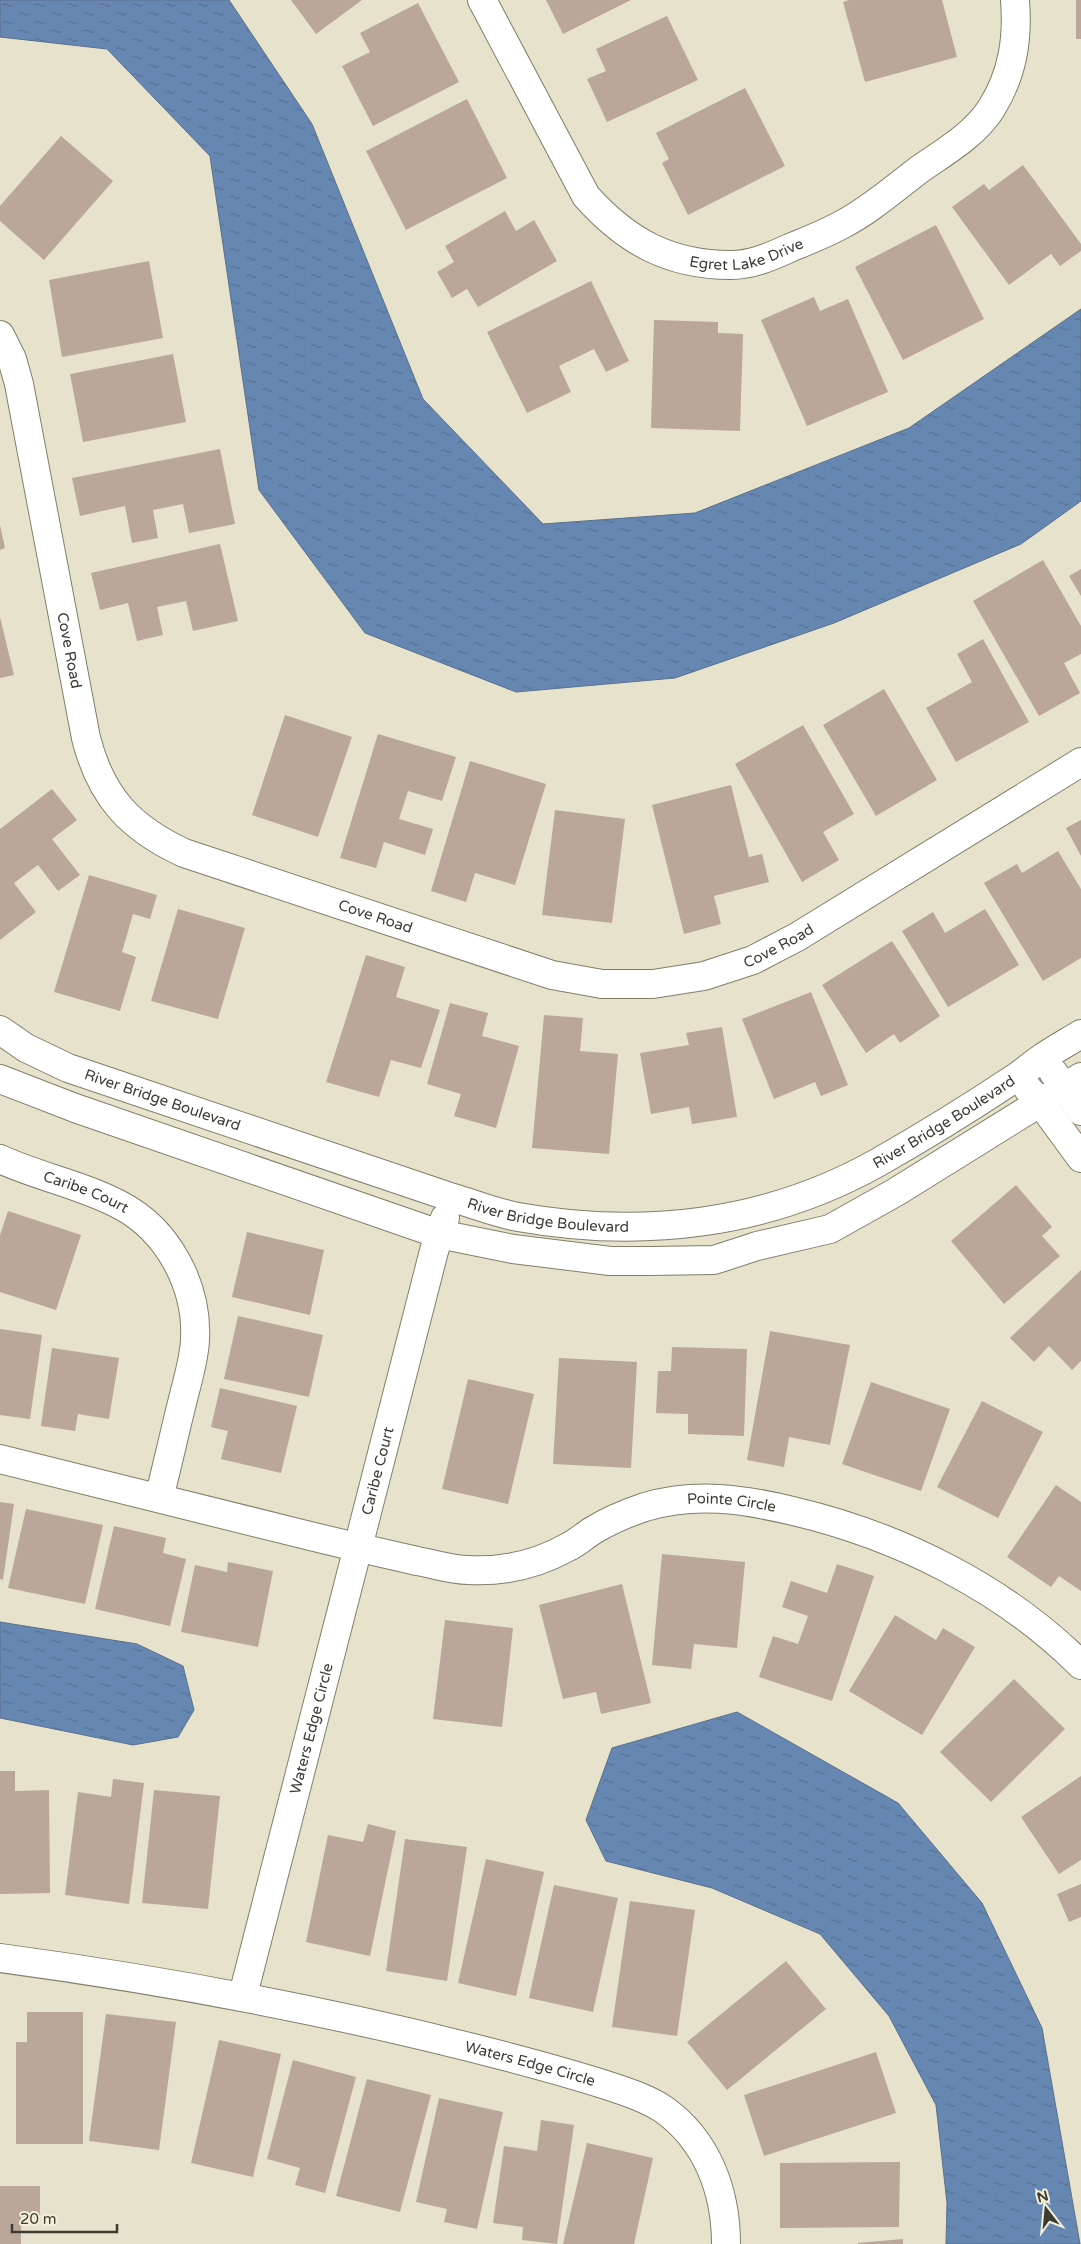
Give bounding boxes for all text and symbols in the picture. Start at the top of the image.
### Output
street label: Egret Lake Drive [688,234,806,274]
street label: Cove Road [53,611,85,690]
street label: Cove Road [336,896,415,937]
street label: Cove Road [741,920,817,972]
street label: River Bridge Boulevard [82,1065,243,1135]
street label: River Bridge Boulevard [870,1072,1018,1173]
street label: Caribe Court [41,1167,132,1217]
street label: River Bridge Boulevard [465,1194,629,1236]
street label: Caribe Court [358,1425,398,1517]
street label: Pointe Circle [686,1489,778,1516]
street label: Waters Edge Circle [286,1661,337,1796]
street label: Waters Edge Circle [463,2037,597,2090]
north arrow [1021,2184,1071,2234]
text: N [1035,2187,1050,2207]
scale bar [12,2202,118,2234]
text: 20 m [20,2210,57,2228]

